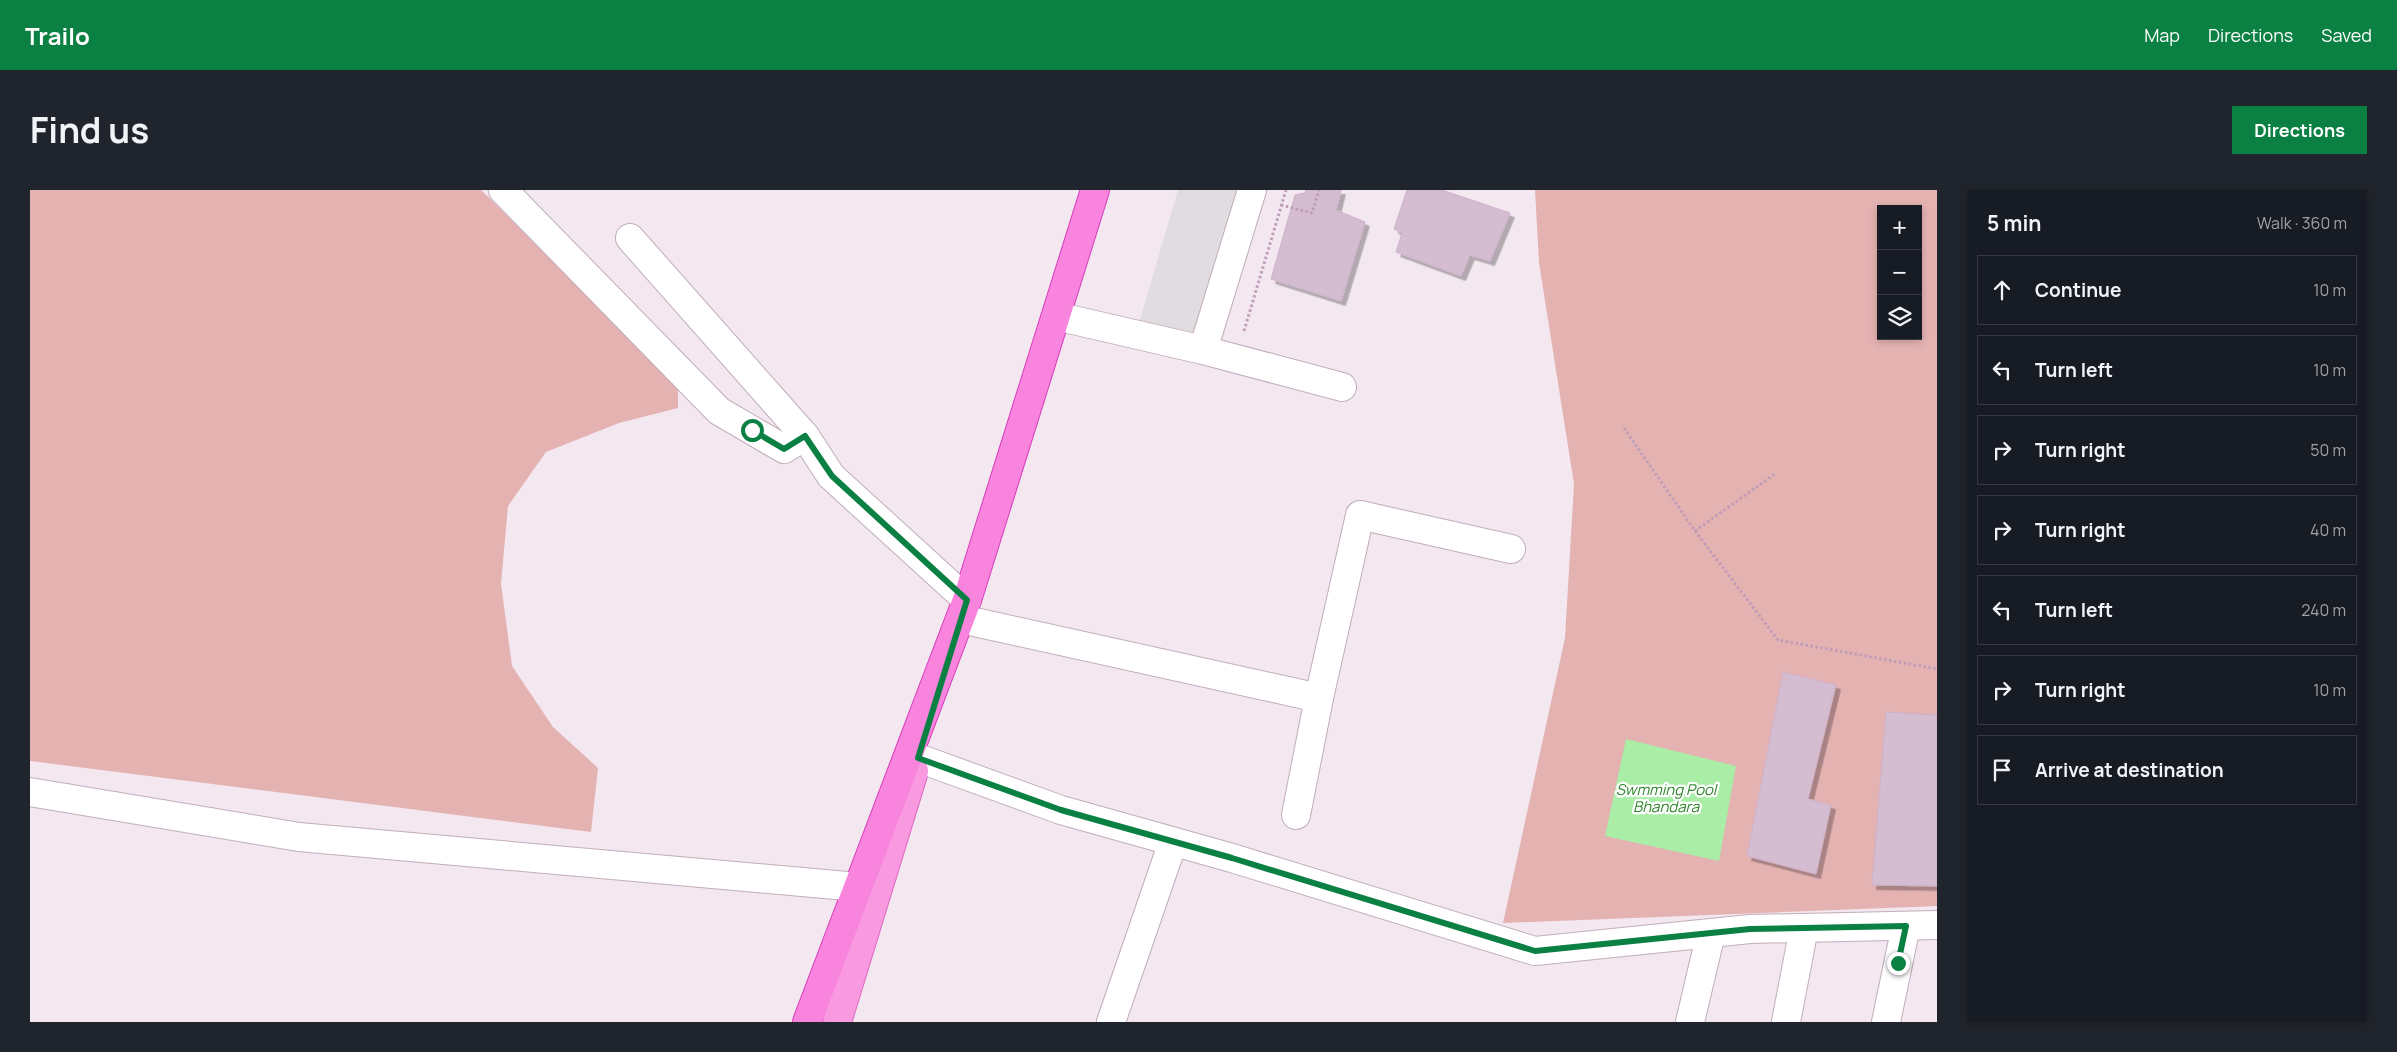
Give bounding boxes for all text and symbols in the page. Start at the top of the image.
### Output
text: Trailo [25,19,90,52]
text: Map [2144,23,2180,47]
text: Directions [2208,23,2293,47]
text: Saved [2321,23,2372,47]
text: Find us [30,106,149,154]
button: Directions [2232,106,2367,154]
map controls [1877,205,1922,340]
button: + [1877,205,1922,250]
text: 5 min [1987,209,2041,237]
text: Walk · 360 m [2257,212,2347,234]
button: − [1877,250,1922,295]
icon: ahead [1988,276,2016,304]
text: Continue [2035,277,2121,303]
text: 10 m [2313,279,2346,301]
button: layers [1877,295,1922,340]
icon: left [1988,356,2016,384]
text: Turn left [2035,357,2113,383]
text: 10 m [2313,359,2346,381]
route start [741,419,764,442]
icon: right [1988,436,2016,464]
text: Turn right [2035,437,2125,463]
text: 50 m [2310,439,2346,461]
icon: right [1988,516,2016,544]
text: Turn right [2035,517,2125,543]
text: 40 m [2310,519,2346,541]
icon: left [1988,596,2016,624]
text: Turn left [2035,597,2113,623]
text: 240 m [2301,599,2346,621]
icon: right [1988,676,2016,704]
text: Turn right [2035,677,2125,703]
text: 10 m [2313,679,2346,701]
icon: arrive [1988,756,2016,784]
text: Arrive at destination [2035,757,2224,783]
water label: Swmming Pool Bhandara [1616,779,1719,817]
route end [1887,952,1910,975]

